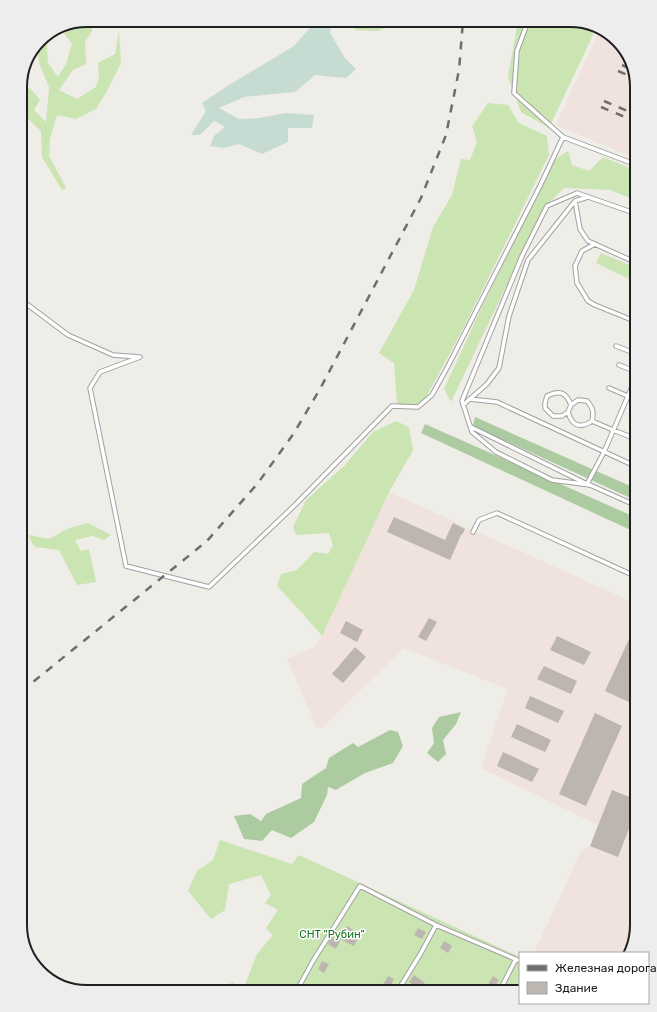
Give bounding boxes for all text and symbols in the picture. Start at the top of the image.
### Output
park label: СНТ "Рубин" [299,928,365,941]
legend [519,952,649,1004]
text: Железная дорога [555,961,657,975]
text: Здание [555,981,598,995]

